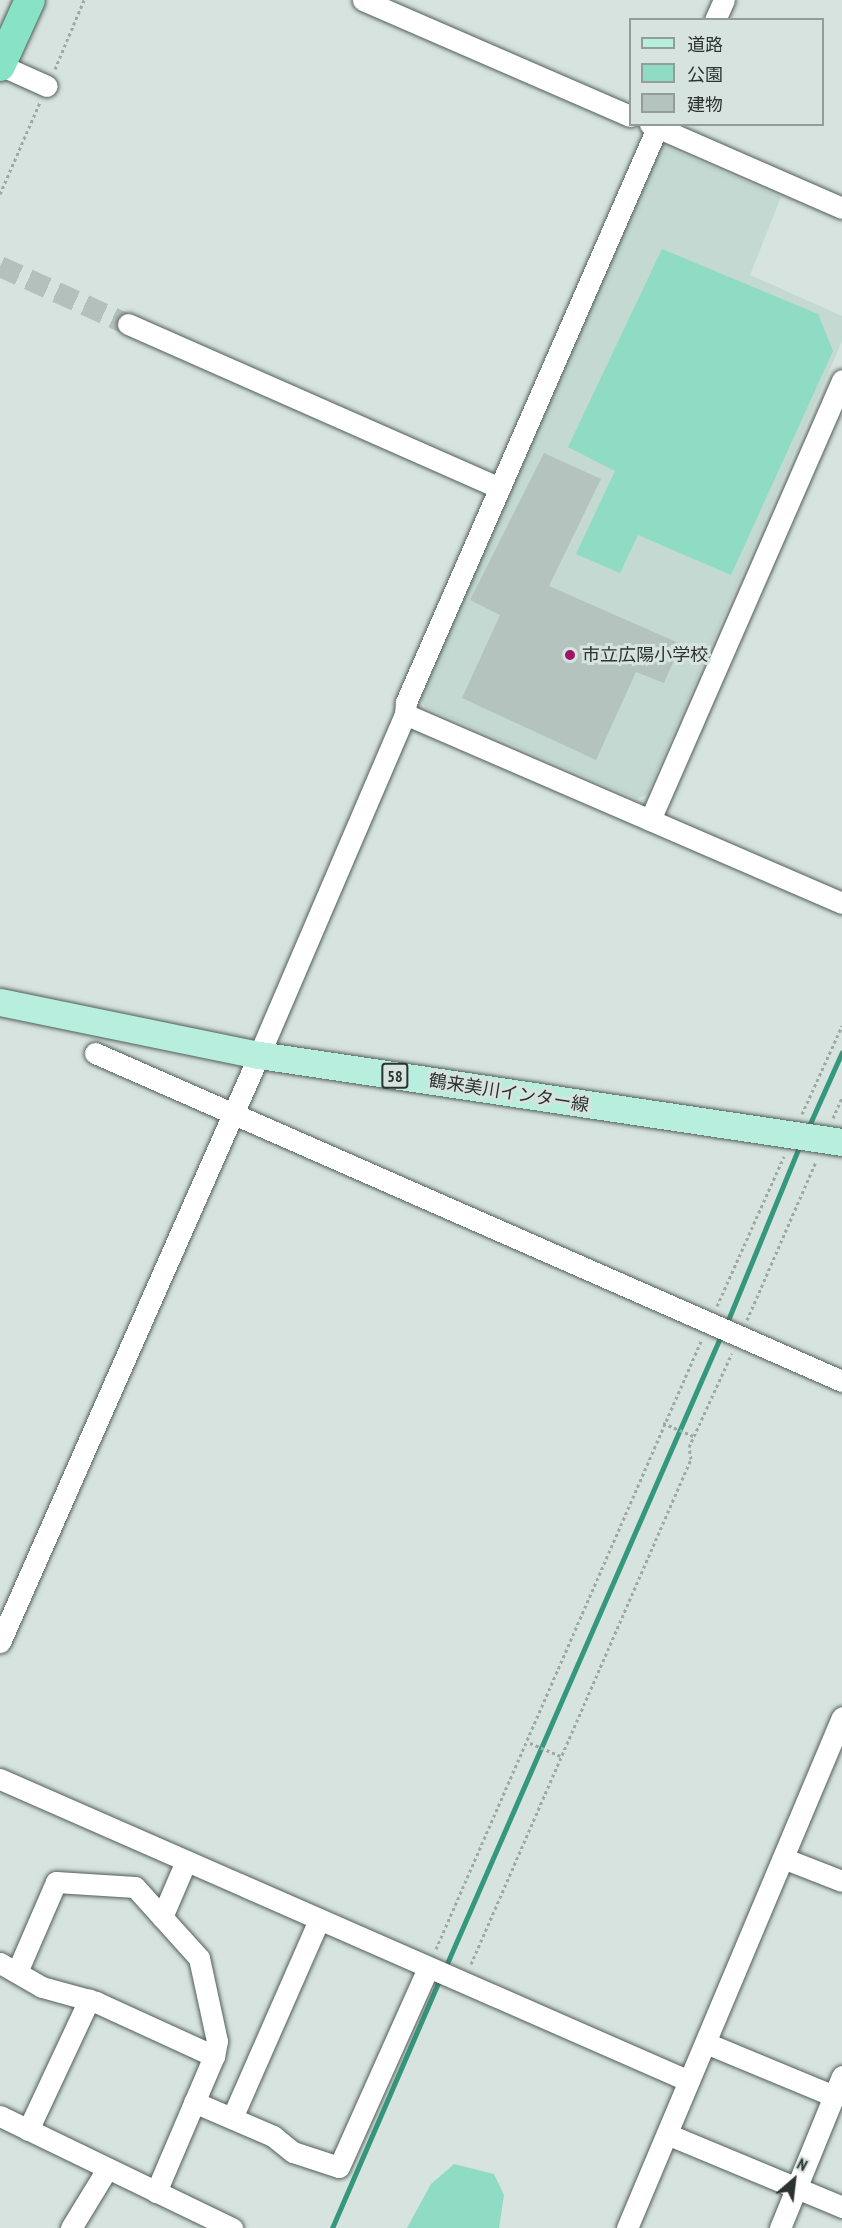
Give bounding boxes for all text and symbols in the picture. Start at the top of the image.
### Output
legend [629,18,824,126]
text: 道路 [687,33,723,56]
text: 公園 [687,63,723,86]
text: 建物 [687,93,723,116]
place label: 市立広陽小学校 [582,644,708,666]
marker: 市立広陽小学校 [563,648,577,662]
road number: 58 [380,1063,410,1089]
street label: 鶴来美川インター線 [427,1070,591,1116]
north arrow [764,2150,824,2210]
text: N [794,2153,811,2175]

